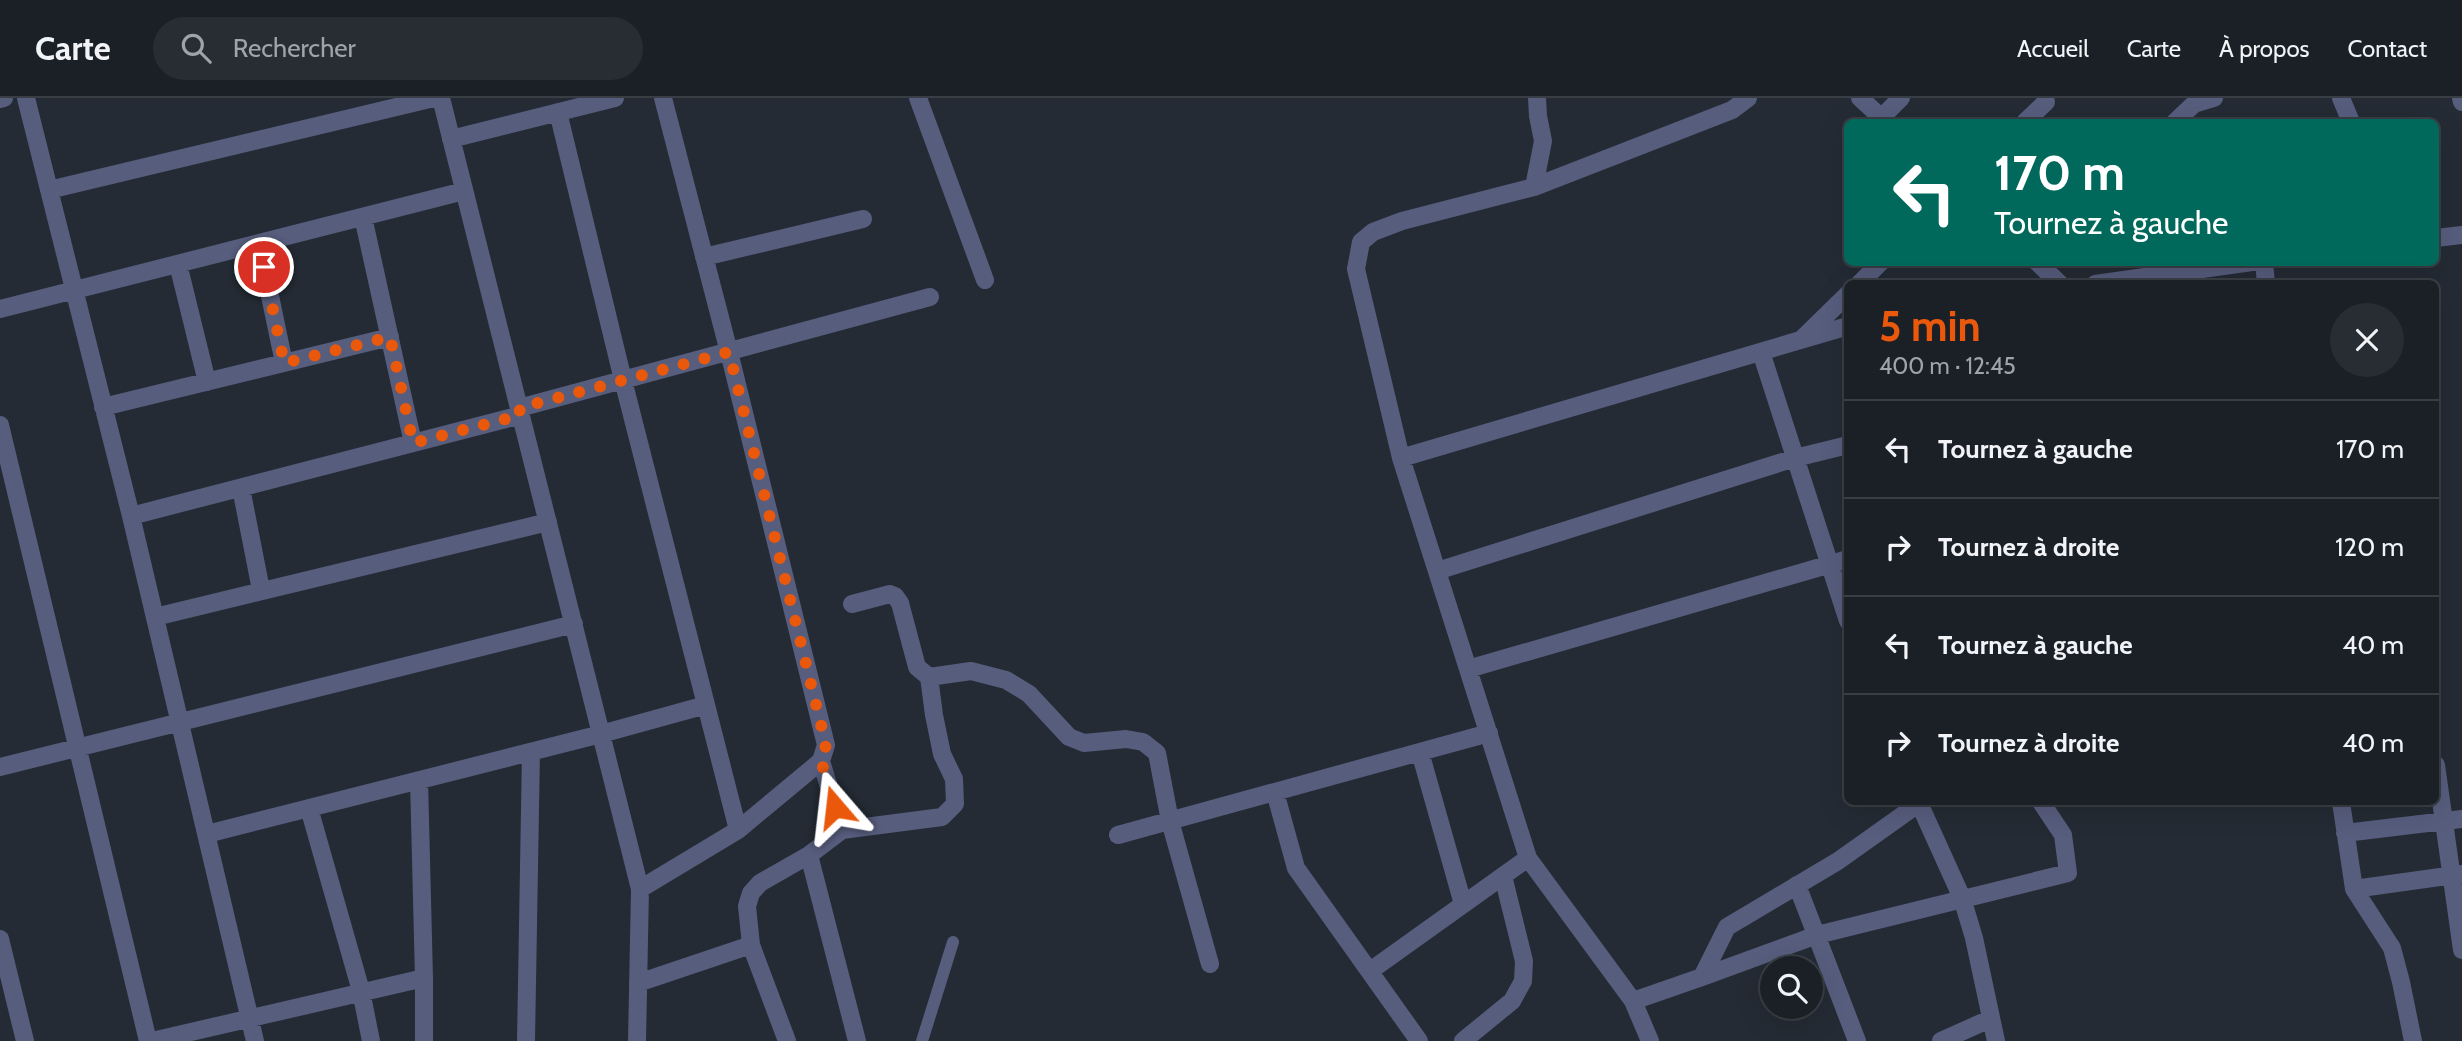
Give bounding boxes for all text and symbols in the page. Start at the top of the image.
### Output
search box [153,17,643,80]
text: Carte [35,28,111,68]
icon: search [177,29,215,67]
text: Rechercher [233,32,356,64]
text: Accueil [2017,34,2089,63]
text: Carte [2127,34,2181,63]
text: À propos [2219,34,2310,63]
text: Contact [2348,34,2427,63]
text: 170 m [1994,143,2125,202]
icon: left [1879,147,1970,238]
text: Tournez à gauche [1994,203,2228,242]
pin [234,237,294,297]
icon: arrive [245,248,283,286]
text: 5 min [1879,300,1981,352]
button: close [2330,303,2404,377]
text: 400 m · 12:45 [1879,352,2016,380]
icon: left [1879,430,1917,468]
text: Tournez à gauche [1938,433,2133,465]
text: 170 m [2336,433,2404,465]
icon: right [1879,528,1917,566]
text: Tournez à droite [1938,531,2120,563]
text: 120 m [2335,531,2404,563]
icon: left [1879,626,1917,664]
text: Tournez à gauche [1938,629,2133,661]
text: 40 m [2342,629,2404,661]
icon: right [1879,724,1917,762]
text: Tournez à droite [1938,727,2120,759]
text: 40 m [2342,727,2404,759]
position arrow [798,770,872,844]
map controls [1760,956,1823,1019]
button: search [1760,956,1823,1019]

